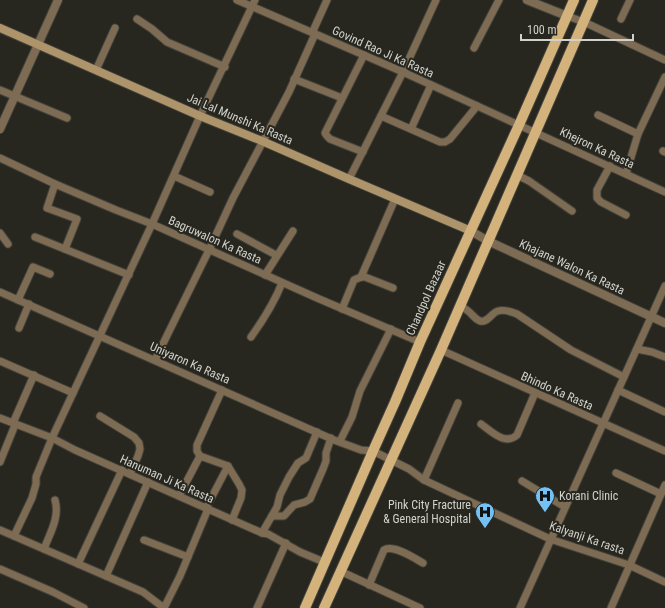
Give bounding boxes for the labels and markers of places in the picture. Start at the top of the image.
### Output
hospital icon: Korani Clinic [534,485,556,513]
place label: Korani Clinic [559,489,619,503]
place label: Pink City Fracture & General Hospital [383,498,471,526]
hospital icon: Pink City Fracture & General Hospital [474,501,496,529]

